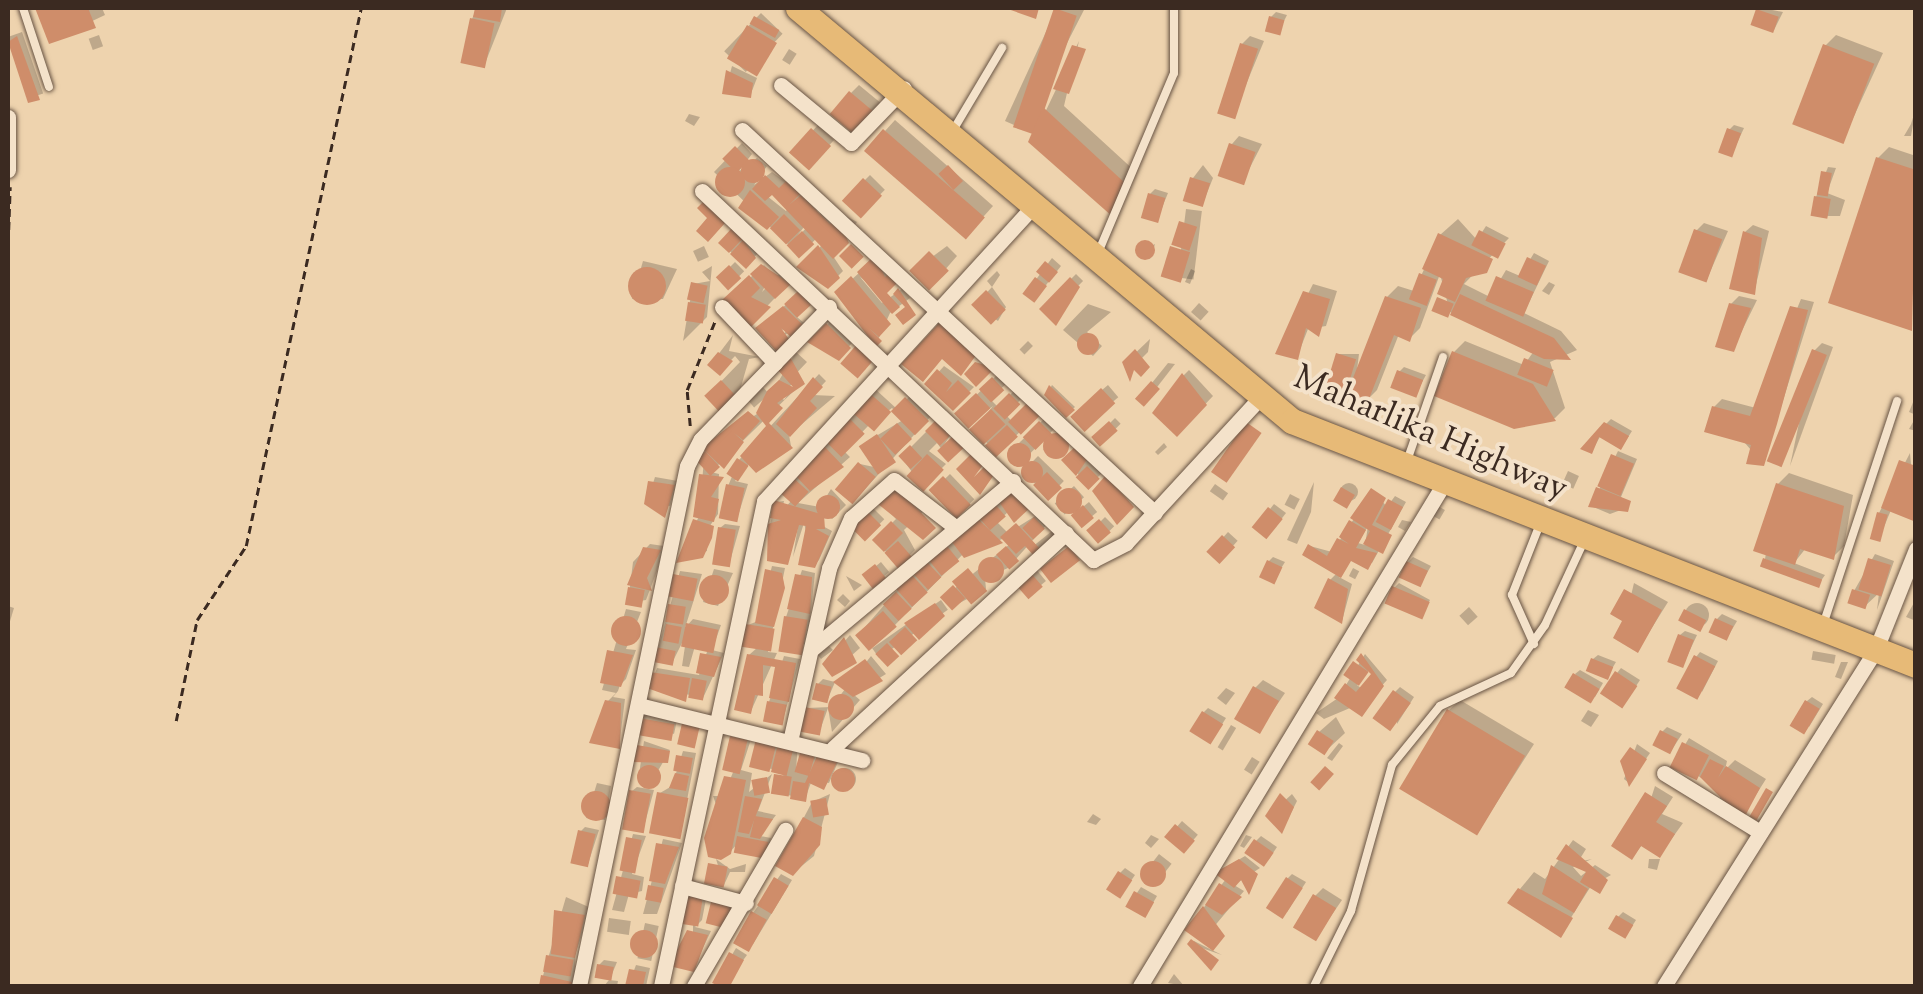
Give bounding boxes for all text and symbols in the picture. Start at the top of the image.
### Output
street label: Maharlika Highway [1287,358,1573,512]

